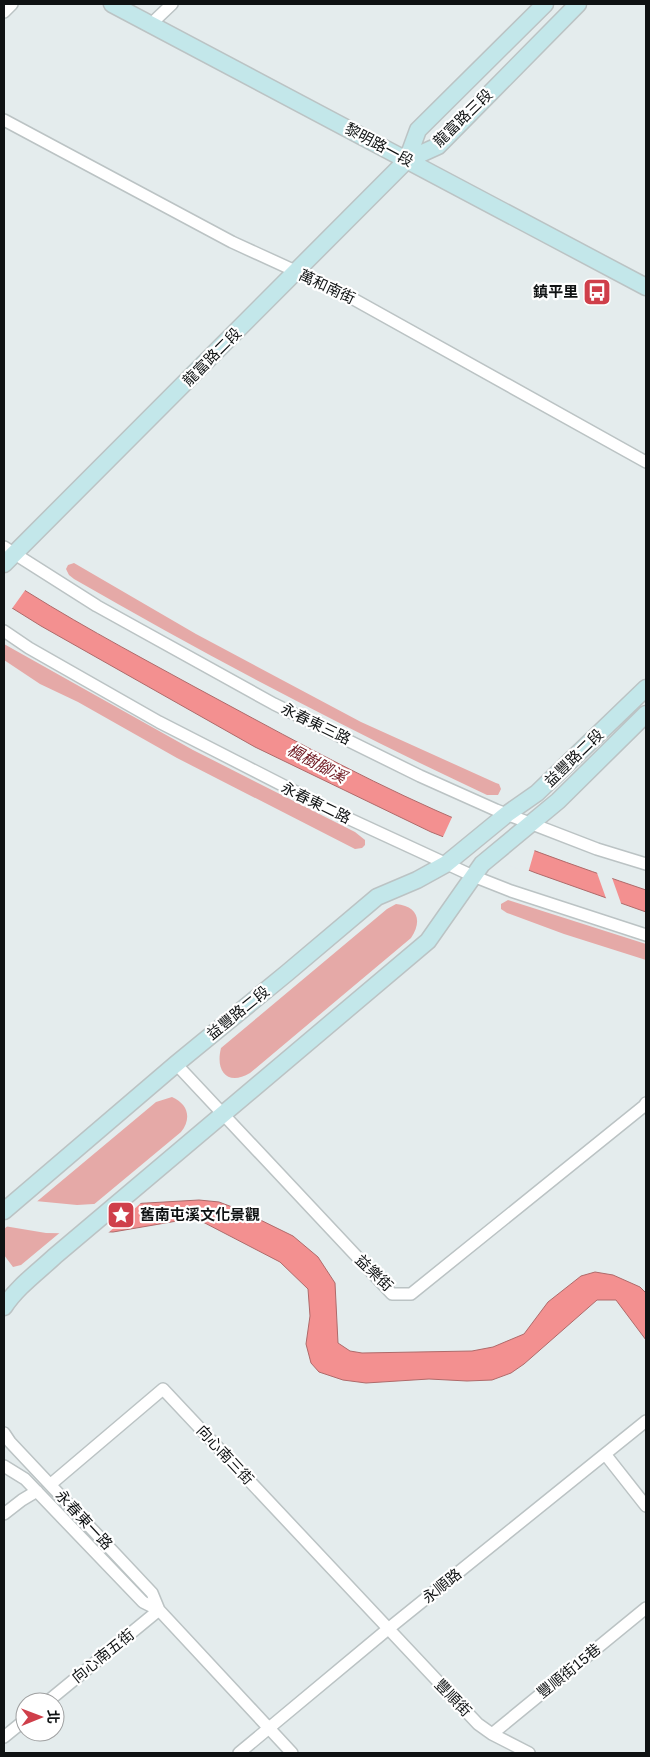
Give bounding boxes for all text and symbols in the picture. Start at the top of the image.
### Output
street label: 龍富路三段 [430,85,496,150]
street label: 黎明路一段 [342,119,416,170]
street label: 萬和南街 [296,266,358,307]
bus stop icon: 鎮平里 [582,277,612,307]
place label: 鎮平里 [533,283,578,300]
street label: 龍富路二段 [179,324,244,389]
street label: 永春東三路 [279,699,354,748]
street label: 益豐路二段 [541,725,607,790]
water label: 楓樹腳溪 [285,741,351,787]
street label: 永春東二路 [279,778,354,827]
street label: 益豐路二段 [203,982,272,1043]
place icon: 舊南屯溪文化景觀 [106,1200,136,1230]
place label: 舊南屯溪文化景觀 [140,1206,260,1223]
street label: 益樂街 [352,1251,396,1294]
street label: 向心南三街 [194,1421,257,1488]
street label: 永春東一路 [53,1486,116,1553]
street label: 永順路 [419,1565,465,1606]
street label: 向心南五街 [68,1625,137,1686]
street label: 豐順街15巷 [534,1640,604,1701]
street label: 豐順街 [432,1676,475,1720]
north arrow [15,1692,65,1742]
text: 北 [45,1710,61,1724]

